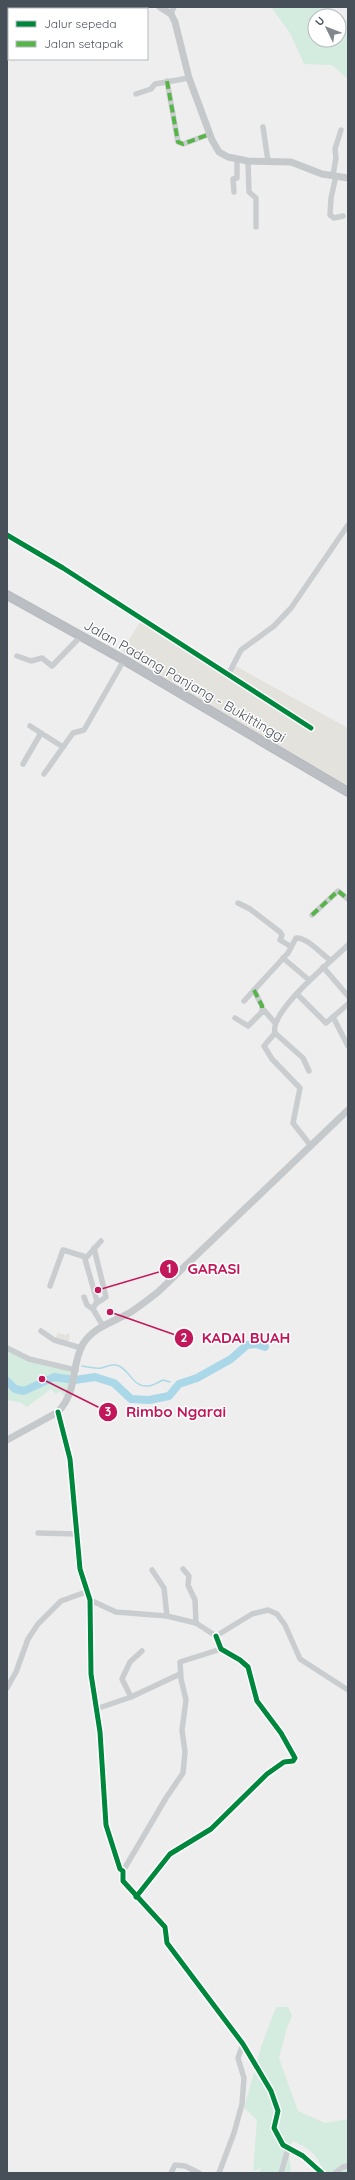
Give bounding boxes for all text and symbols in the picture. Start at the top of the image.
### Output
legend [8,8,148,60]
north arrow [307,8,347,48]
text: U [312,14,327,29]
text: Jalur sepeda [44,16,117,31]
text: Jalan setapak [44,36,123,51]
street label: Jalan Padang Panjang - Bukittinggi [81,616,289,746]
callout: GARASI [159,1256,248,1283]
text: GARASI [188,1259,241,1278]
text: 1 [167,1261,171,1276]
callout: KADAI BUAH [174,1324,299,1351]
text: KADAI BUAH [202,1328,290,1347]
text: 2 [181,1330,188,1345]
callout: Rimbo Ngarai [98,1398,234,1425]
text: Rimbo Ngarai [126,1402,226,1421]
text: 3 [105,1404,111,1419]

